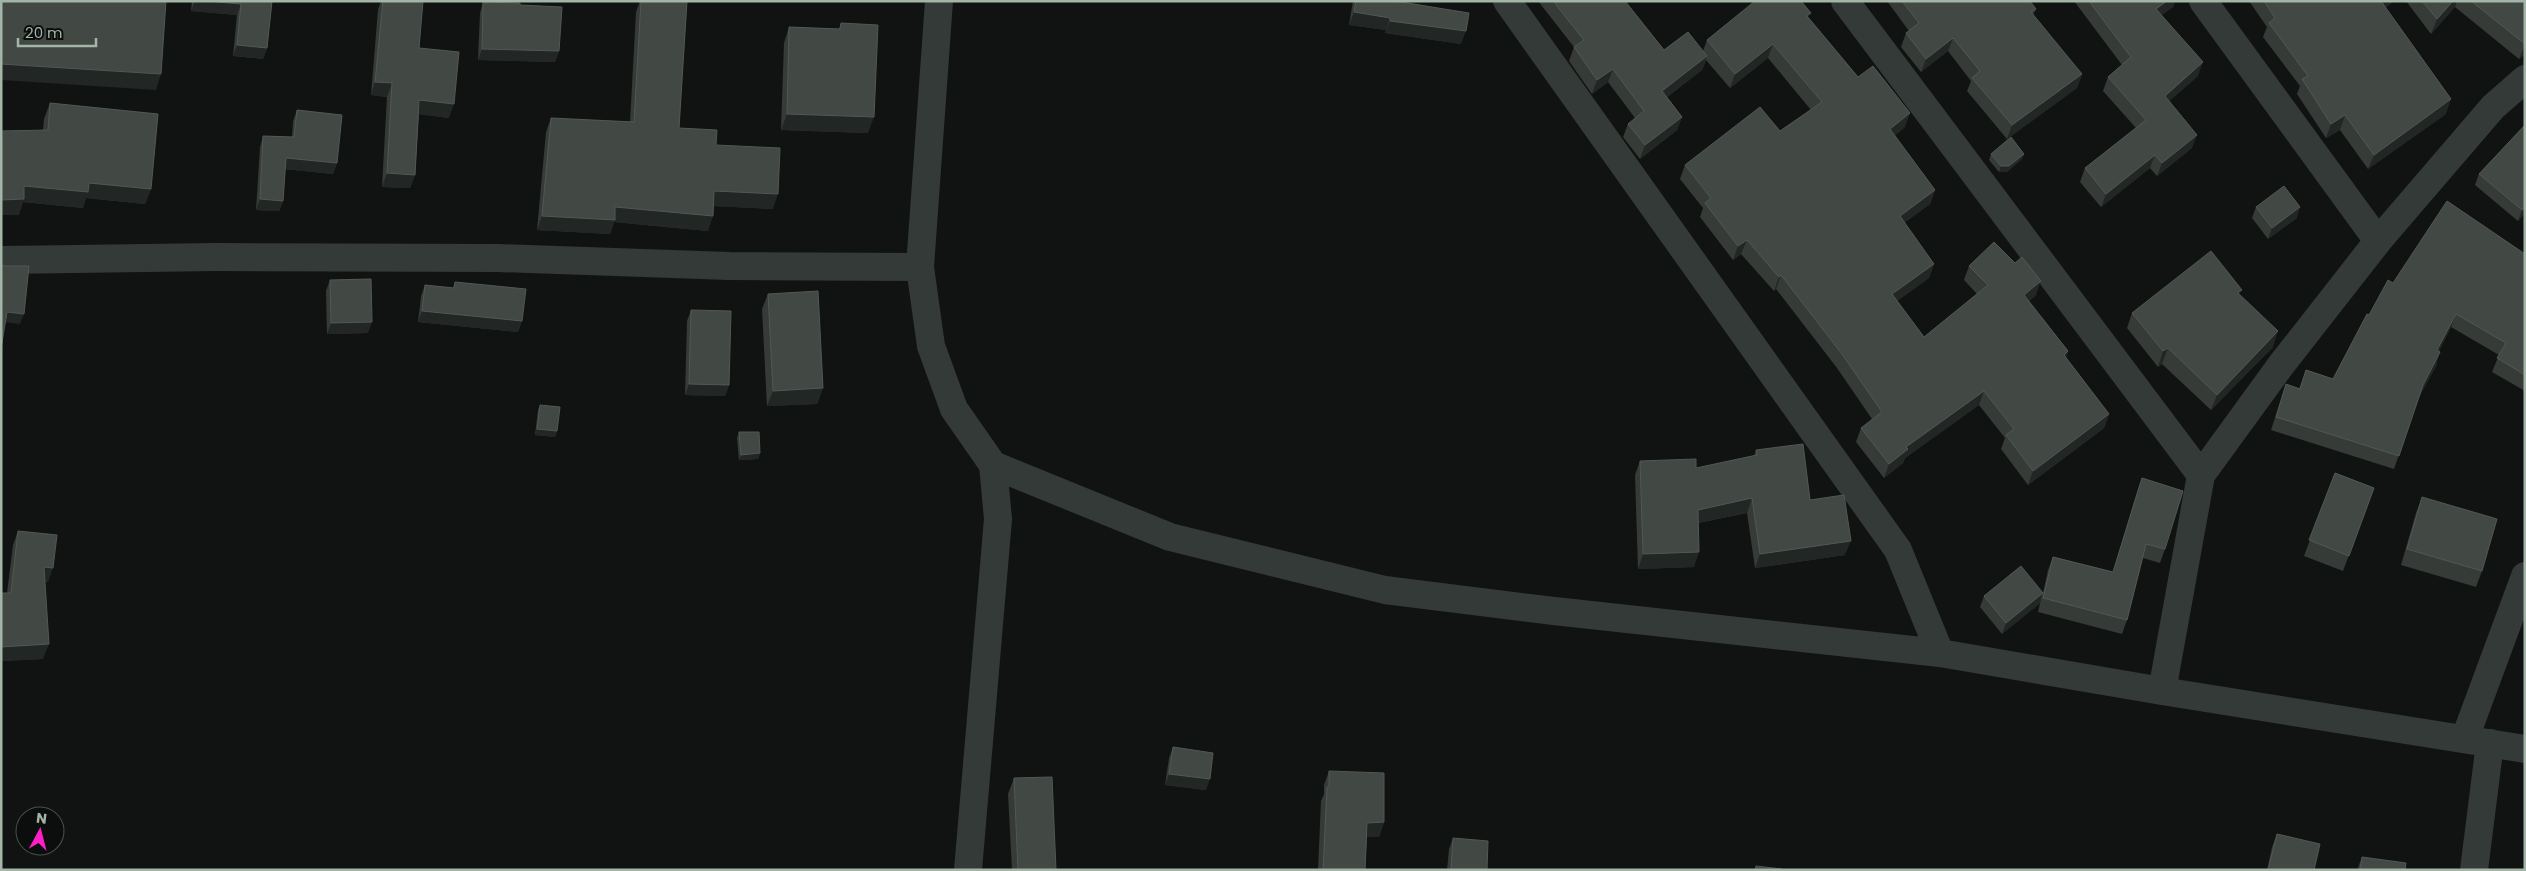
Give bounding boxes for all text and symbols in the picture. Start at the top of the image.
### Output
scale bar [18,15,95,47]
text: 20 m [25,22,63,43]
north arrow [15,806,65,856]
text: N [35,808,48,829]

